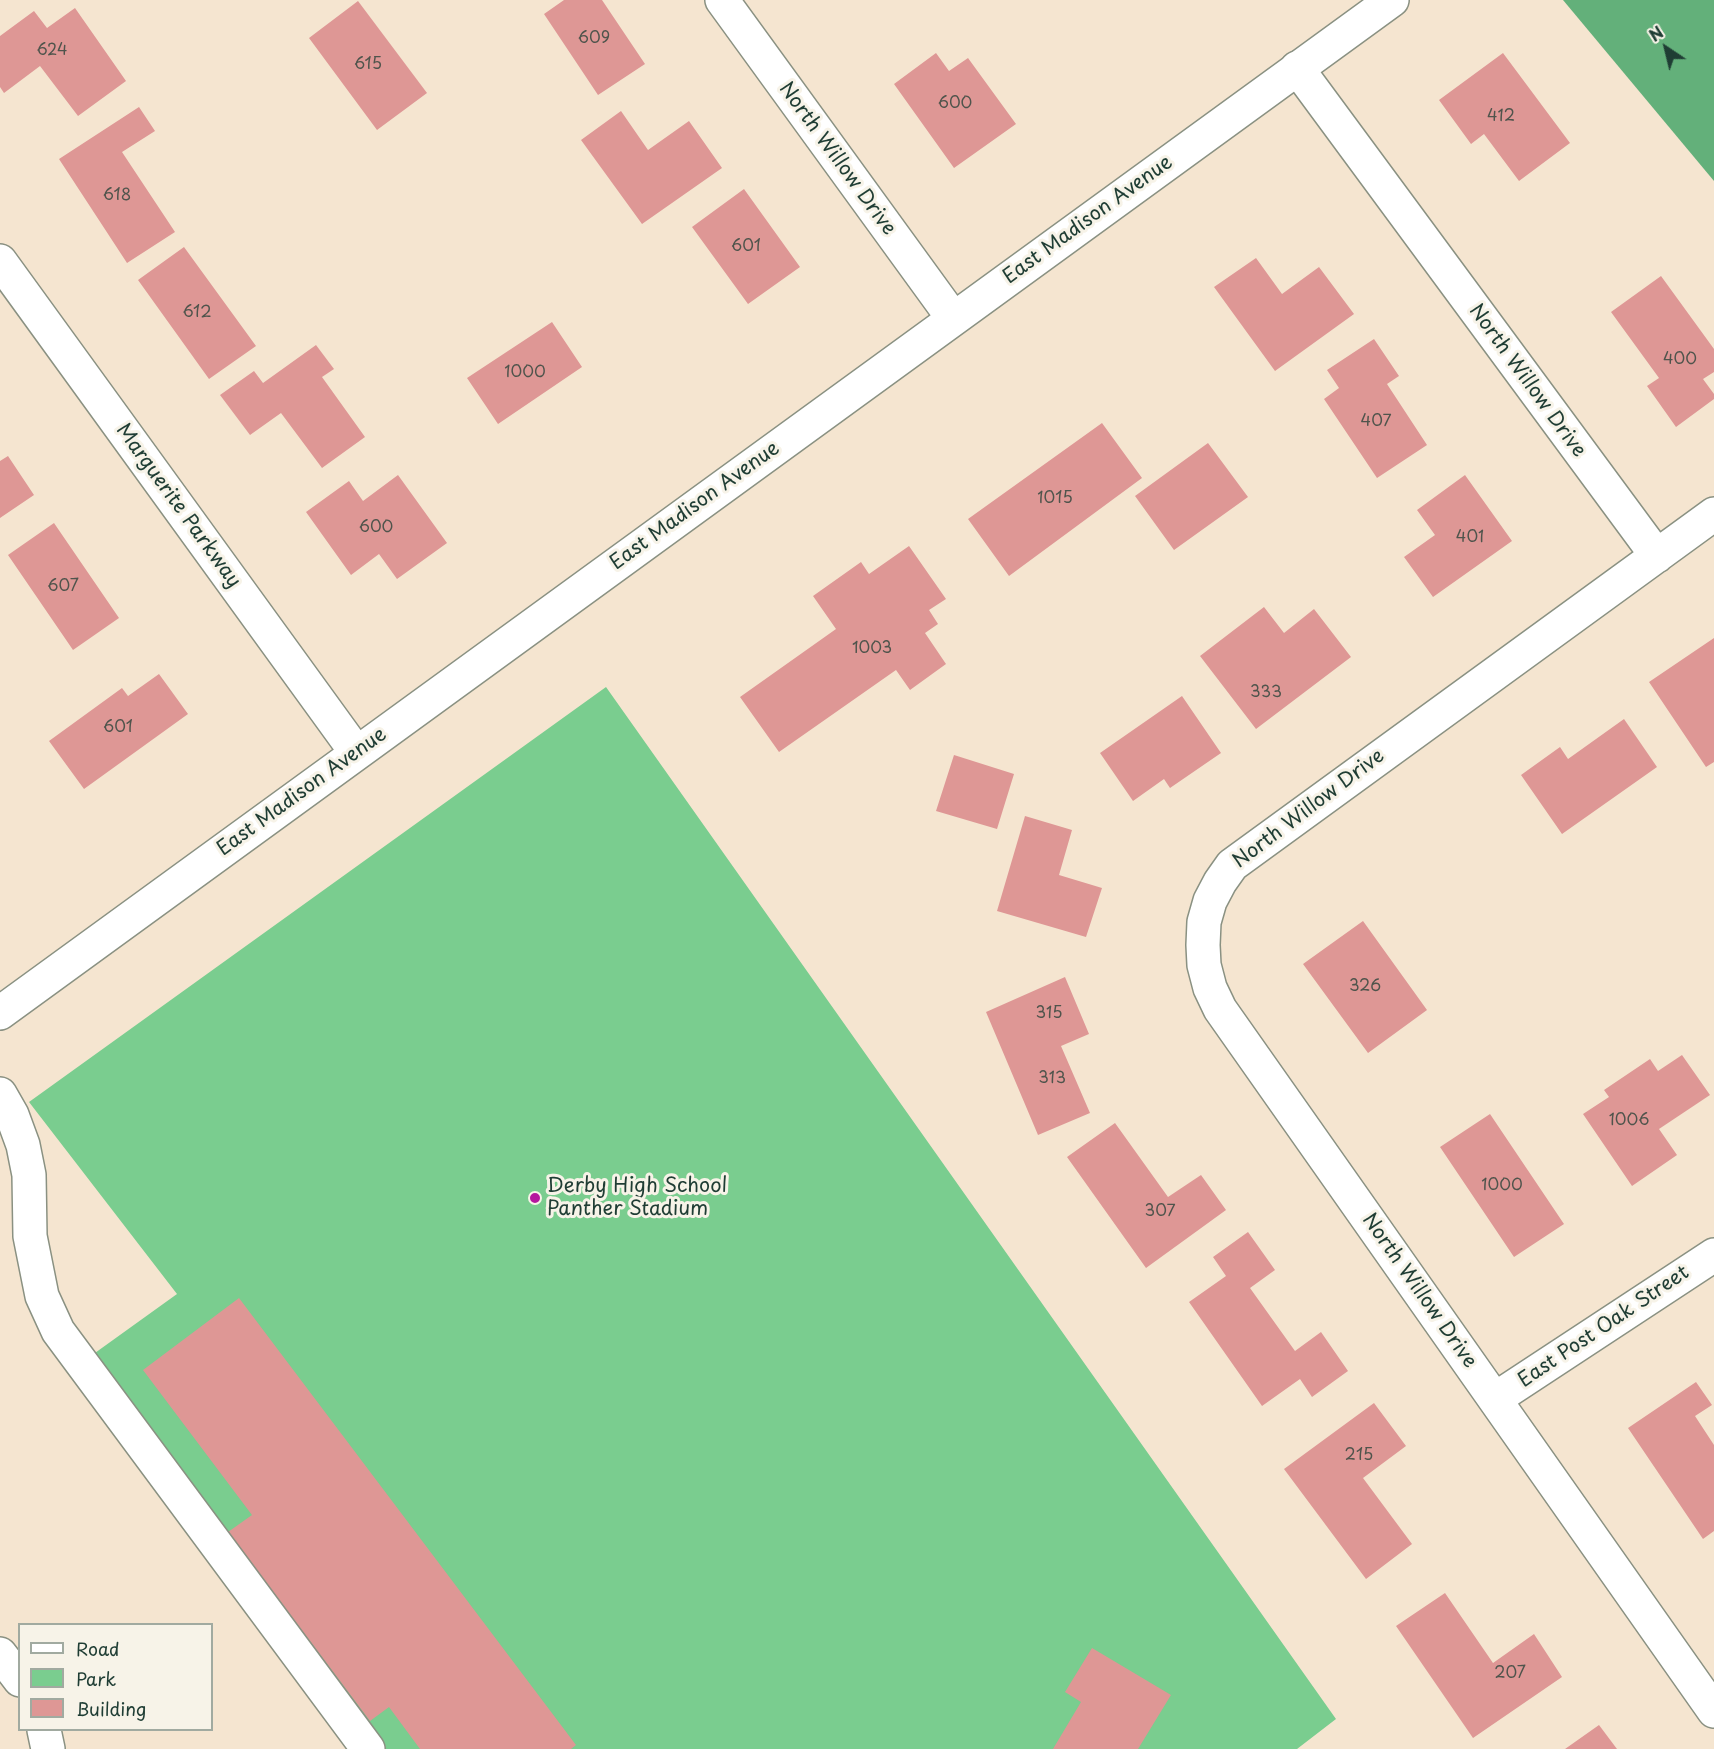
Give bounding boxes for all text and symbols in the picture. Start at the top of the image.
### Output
north arrow [1636,18,1696,78]
text: N [1644,20,1668,47]
house number: 609 [578,29,610,49]
house number: 624 [36,41,68,61]
house number: 615 [354,55,382,75]
street label: North Willow Drive [773,78,901,240]
house number: 600 [938,94,972,114]
house number: 412 [1487,107,1515,127]
street label: East Madison Avenue [999,151,1177,289]
house number: 618 [103,186,131,206]
house number: 601 [731,237,761,257]
street label: North Willow Drive [1463,300,1591,462]
house number: 612 [182,303,212,323]
house number: 400 [1663,350,1697,370]
house number: 1000 [504,363,546,383]
house number: 407 [1361,412,1391,432]
street label: Marguerite Parkway [110,419,246,593]
street label: East Madison Avenue [606,437,784,575]
house number: 1015 [1037,489,1073,509]
house number: 600 [359,518,393,538]
house number: 401 [1456,528,1484,548]
house number: 607 [47,577,79,597]
house number: 1003 [852,639,892,659]
house number: 333 [1250,683,1282,703]
house number: 601 [103,718,133,738]
street label: East Madison Avenue [213,723,391,861]
street label: North Willow Drive [1229,744,1389,874]
house number: 326 [1349,977,1381,997]
house number: 315 [1035,1004,1063,1024]
house number: 313 [1038,1069,1066,1089]
house number: 1006 [1609,1111,1649,1131]
place label: Derby High School Panther Stadium [547,1174,727,1221]
house number: 1000 [1481,1176,1523,1196]
marker: Derby High School Panther Stadium [528,1191,542,1205]
house number: 307 [1145,1202,1175,1222]
street label: North Willow Drive [1357,1209,1481,1373]
street label: East Post Oak Street [1514,1261,1694,1393]
house number: 215 [1345,1446,1373,1466]
legend [18,1623,213,1731]
text: Road [76,1635,120,1662]
house number: 207 [1494,1664,1526,1684]
text: Park [76,1665,116,1692]
text: Building [76,1695,146,1722]

